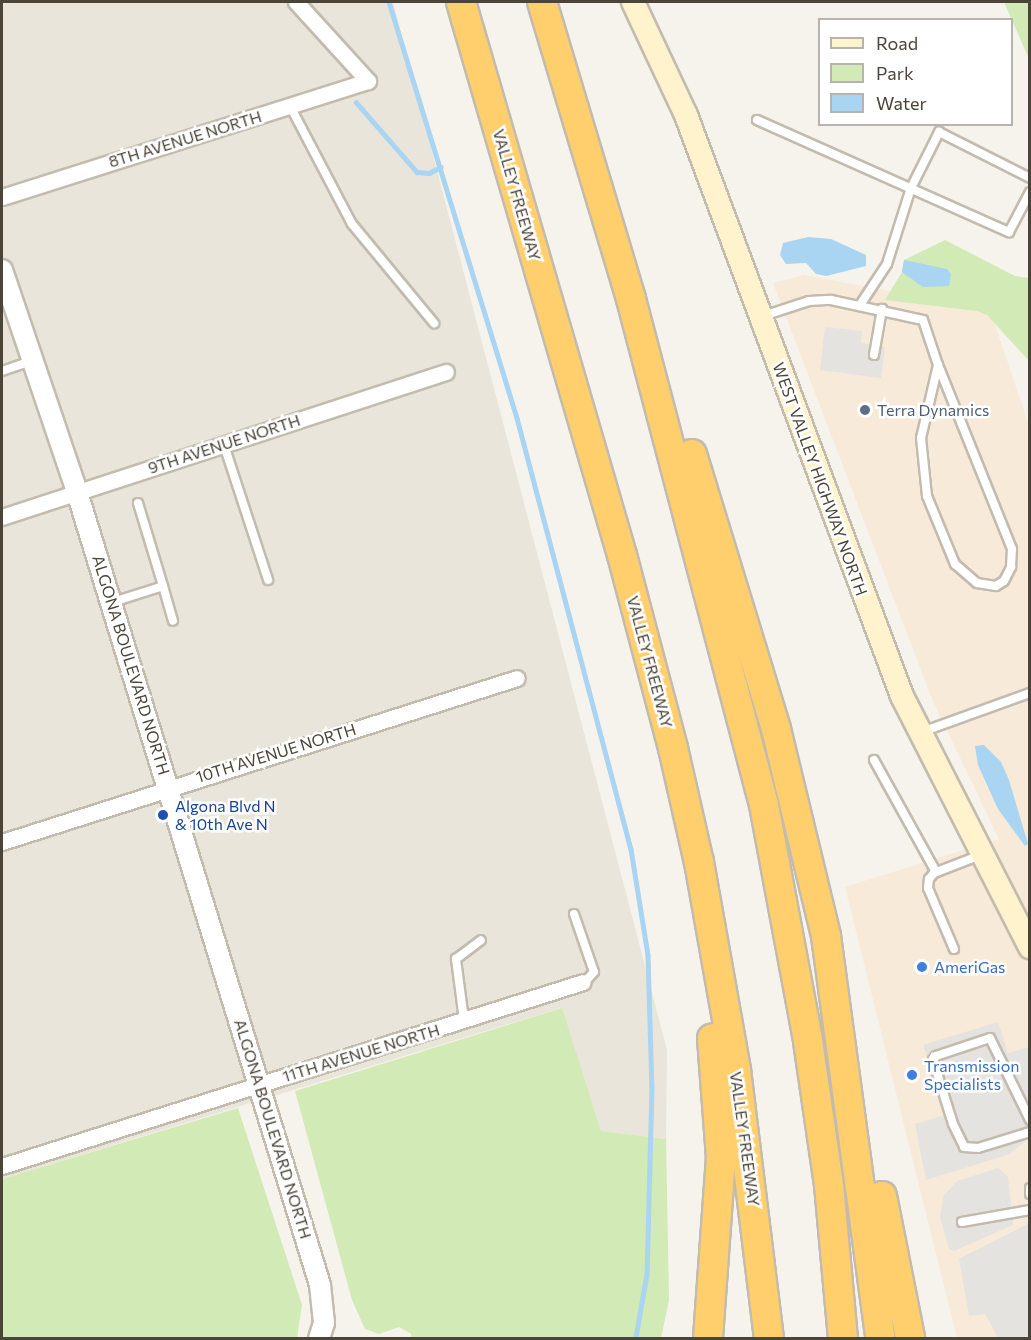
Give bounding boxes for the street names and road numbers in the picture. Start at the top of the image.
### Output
street label: 8TH AVENUE NORTH [106,107,264,171]
street label: VALLEY FREEWAY [489,127,545,263]
street label: WEST VALLEY HIGHWAY NORTH [769,360,871,598]
street label: 9TH AVENUE NORTH [145,410,303,478]
street label: ALGONA BOULEVARD NORTH [88,553,174,777]
street label: VALLEY FREEWAY [623,594,677,730]
street label: 10TH AVENUE NORTH [194,719,358,787]
street label: ALGONA BOULEVARD NORTH [230,1017,316,1241]
street label: 11TH AVENUE NORTH [280,1020,442,1086]
street label: VALLEY FREEWAY [726,1070,764,1208]

